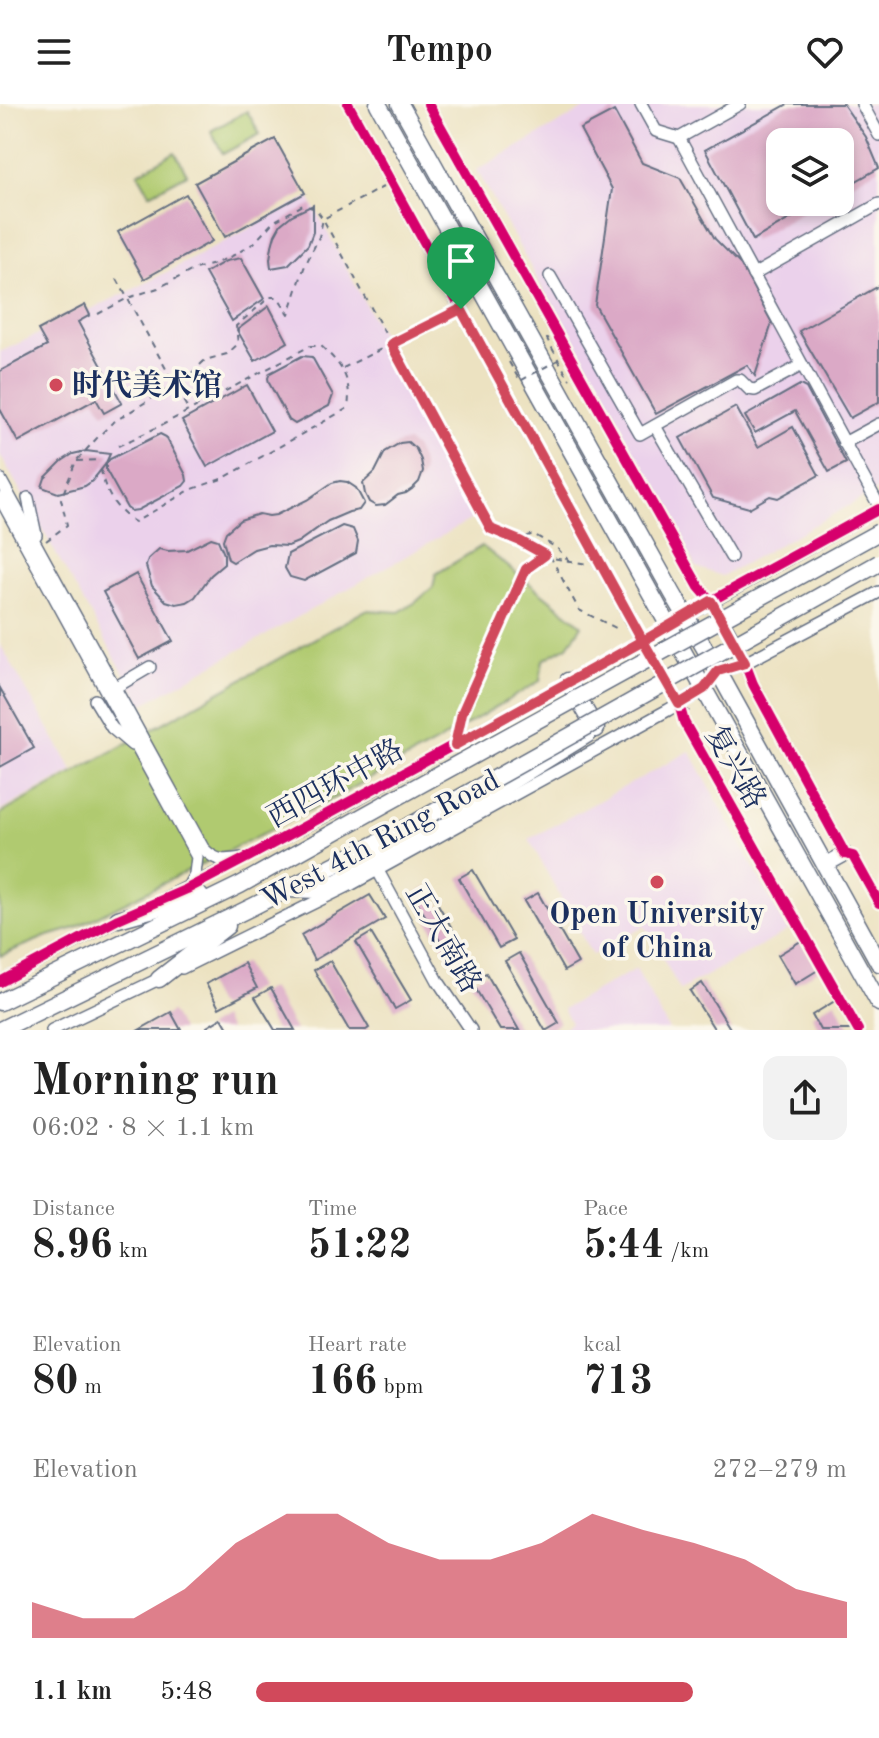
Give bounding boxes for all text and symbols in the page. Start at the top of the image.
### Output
icon: menu [32,30,76,74]
icon: heart [803,30,847,74]
text: Tempo [386,34,493,70]
map controls [766,128,854,216]
button: layers [766,128,854,216]
pin [427,227,495,309]
icon: arrive [439,239,483,283]
place label: 时代美术馆 [72,369,222,402]
marker: 时代美术馆 [47,376,65,394]
street label: 复兴路 [699,720,772,814]
street label: 西四环中路 [262,733,409,834]
street label: West 4th Ring Road [257,765,505,916]
marker: Open University of China [648,873,666,891]
street label: 正大南路 [399,878,488,998]
place label: Open University of China [549,900,765,964]
button: share [763,1056,847,1140]
text: Morning run [32,1060,279,1104]
text: 06:02 · 8 × 1.1 km [32,1115,254,1141]
text: Distance [32,1198,115,1220]
text: Time [308,1198,357,1220]
text: Pace [583,1198,628,1220]
text: 8.96 [32,1227,113,1267]
text: 51:22 [308,1227,412,1267]
text: 5:44 [583,1227,664,1267]
text: km [113,1240,148,1262]
text: /km [664,1240,709,1262]
text: Elevation [32,1334,122,1356]
text: Heart rate [308,1334,407,1356]
text: kcal [583,1334,621,1356]
text: 80 [32,1363,78,1403]
text: 166 [308,1363,377,1403]
text: 713 [583,1363,653,1403]
text: m [78,1376,102,1398]
text: bpm [377,1376,424,1398]
text: Elevation [32,1457,138,1483]
text: 272–279 m [712,1457,847,1483]
text: 1.1 km [32,1679,112,1705]
text: 5:48 [160,1679,213,1705]

